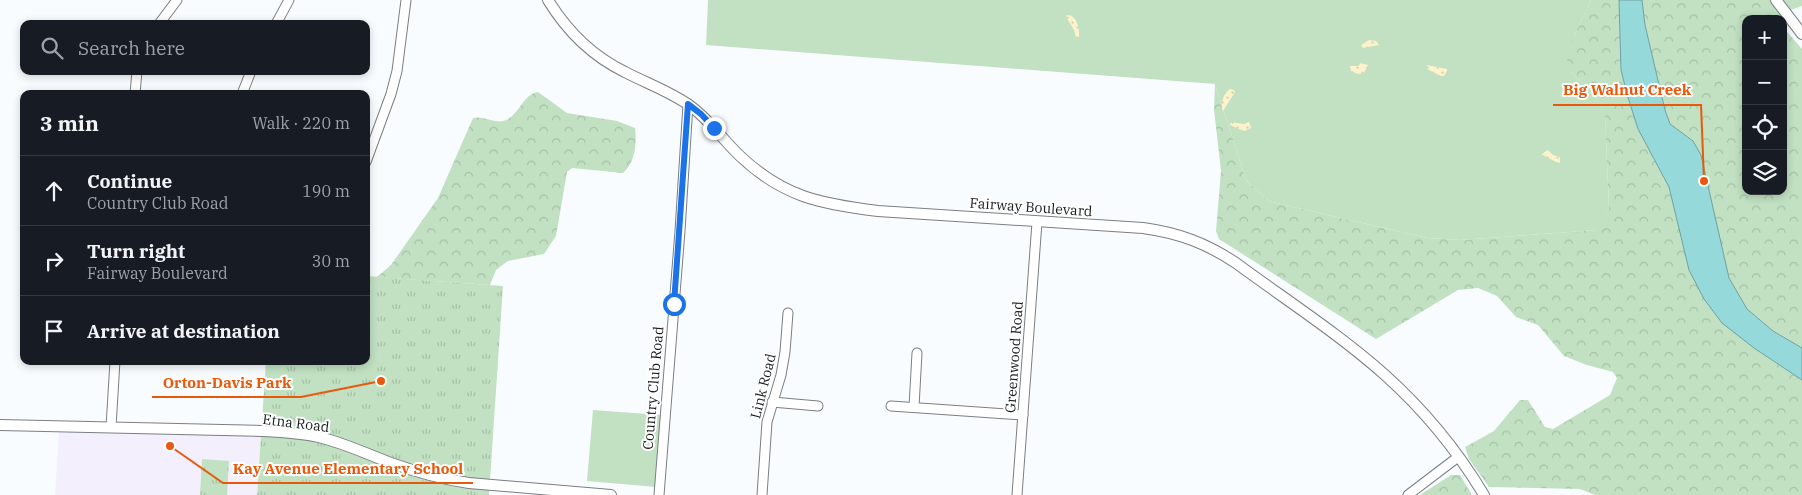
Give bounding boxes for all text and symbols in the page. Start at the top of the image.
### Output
map controls [1742,15,1787,195]
button: + [1742,15,1787,60]
search box [20,20,370,75]
icon: search [38,34,66,62]
text: Search here [78,36,185,60]
button: − [1742,60,1787,105]
callout: Big Walnut Creek [1553,75,1701,105]
text: Big Walnut Creek [1563,80,1692,99]
button: locate [1742,105,1787,150]
text: 3 min [40,109,99,137]
text: Walk · 220 m [252,113,350,133]
route end [703,117,726,140]
button: layers [1742,150,1787,195]
text: Continue [87,169,172,193]
icon: ahead [40,177,68,205]
text: 190 m [302,181,350,201]
text: Country Club Road [87,193,228,213]
street label: Fairway Boulevard [969,194,1094,220]
text: Turn right [87,239,185,263]
icon: right [40,247,68,275]
text: 30 m [312,251,350,271]
text: Fairway Boulevard [87,263,228,283]
route start [663,293,686,316]
street label: Greenwood Road [1001,300,1027,414]
icon: arrive [40,317,68,345]
text: Arrive at destination [87,319,280,343]
street label: Country Club Road [639,325,667,450]
street label: Link Road [746,351,780,420]
callout: Orton-Davis Park [152,367,301,397]
text: Orton-Davis Park [163,373,292,392]
street label: Etna Road [262,410,331,436]
callout: Kay Avenue Elementary School [223,453,473,483]
text: Kay Avenue Elementary School [233,459,463,478]

